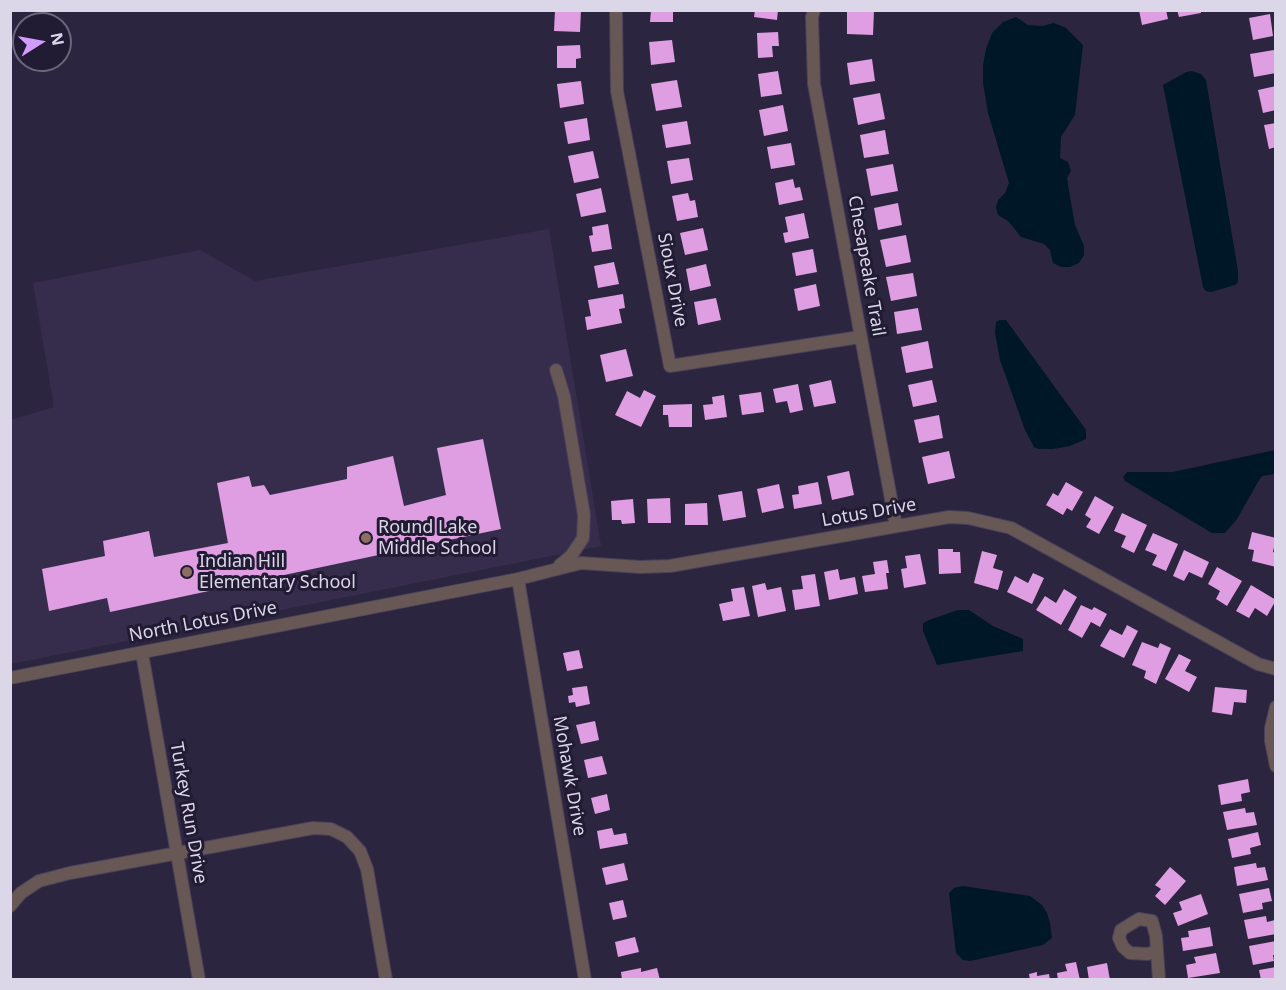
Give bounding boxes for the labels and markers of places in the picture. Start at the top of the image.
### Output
place label: Round Lake Middle School [378,517,497,560]
marker: Round Lake Middle School [359,531,373,545]
place label: Indian Hill Elementary School [199,551,356,594]
marker: Indian Hill Elementary School [180,565,194,579]

